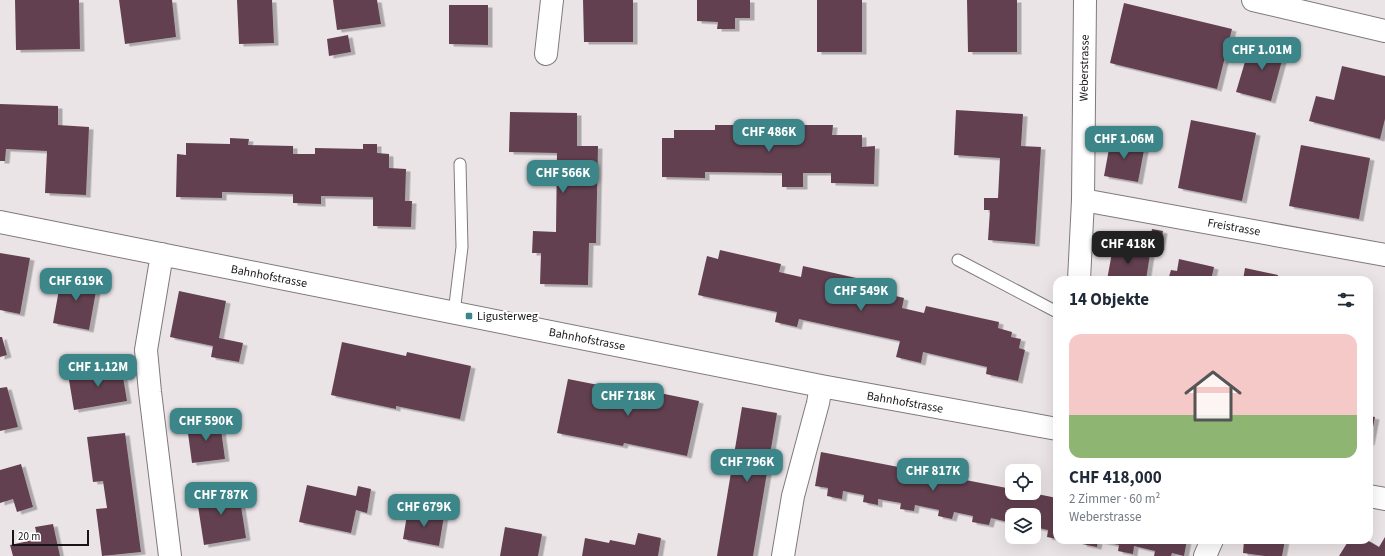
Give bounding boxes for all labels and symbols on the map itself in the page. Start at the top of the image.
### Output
street label: Weberstrasse [1075,34,1094,102]
pin: CHF 1.01M [1216,37,1308,71]
pin: CHF 486K [728,119,810,153]
pin: CHF 1.06M [1078,126,1170,160]
pin: CHF 566K [522,160,604,194]
street label: Freistrasse [1206,214,1262,241]
pin: CHF 418K [1087,231,1169,265]
street label: Bahnhofstrasse [229,261,309,292]
pin: CHF 619K [35,268,117,302]
pin: CHF 549K [820,278,902,312]
place label: Ligusterweg [477,308,538,325]
marker: Ligusterweg [464,311,474,321]
street label: Bahnhofstrasse [547,324,627,355]
pin: CHF 1.12M [52,354,144,388]
pin: CHF 718K [587,383,669,417]
street label: Bahnhofstrasse [865,387,945,418]
pin: CHF 590K [165,408,247,442]
pin: CHF 796K [706,449,788,483]
pin: CHF 817K [892,458,974,492]
pin: CHF 787K [180,482,262,516]
pin: CHF 679K [383,494,465,528]
scale bar [12,528,89,547]

